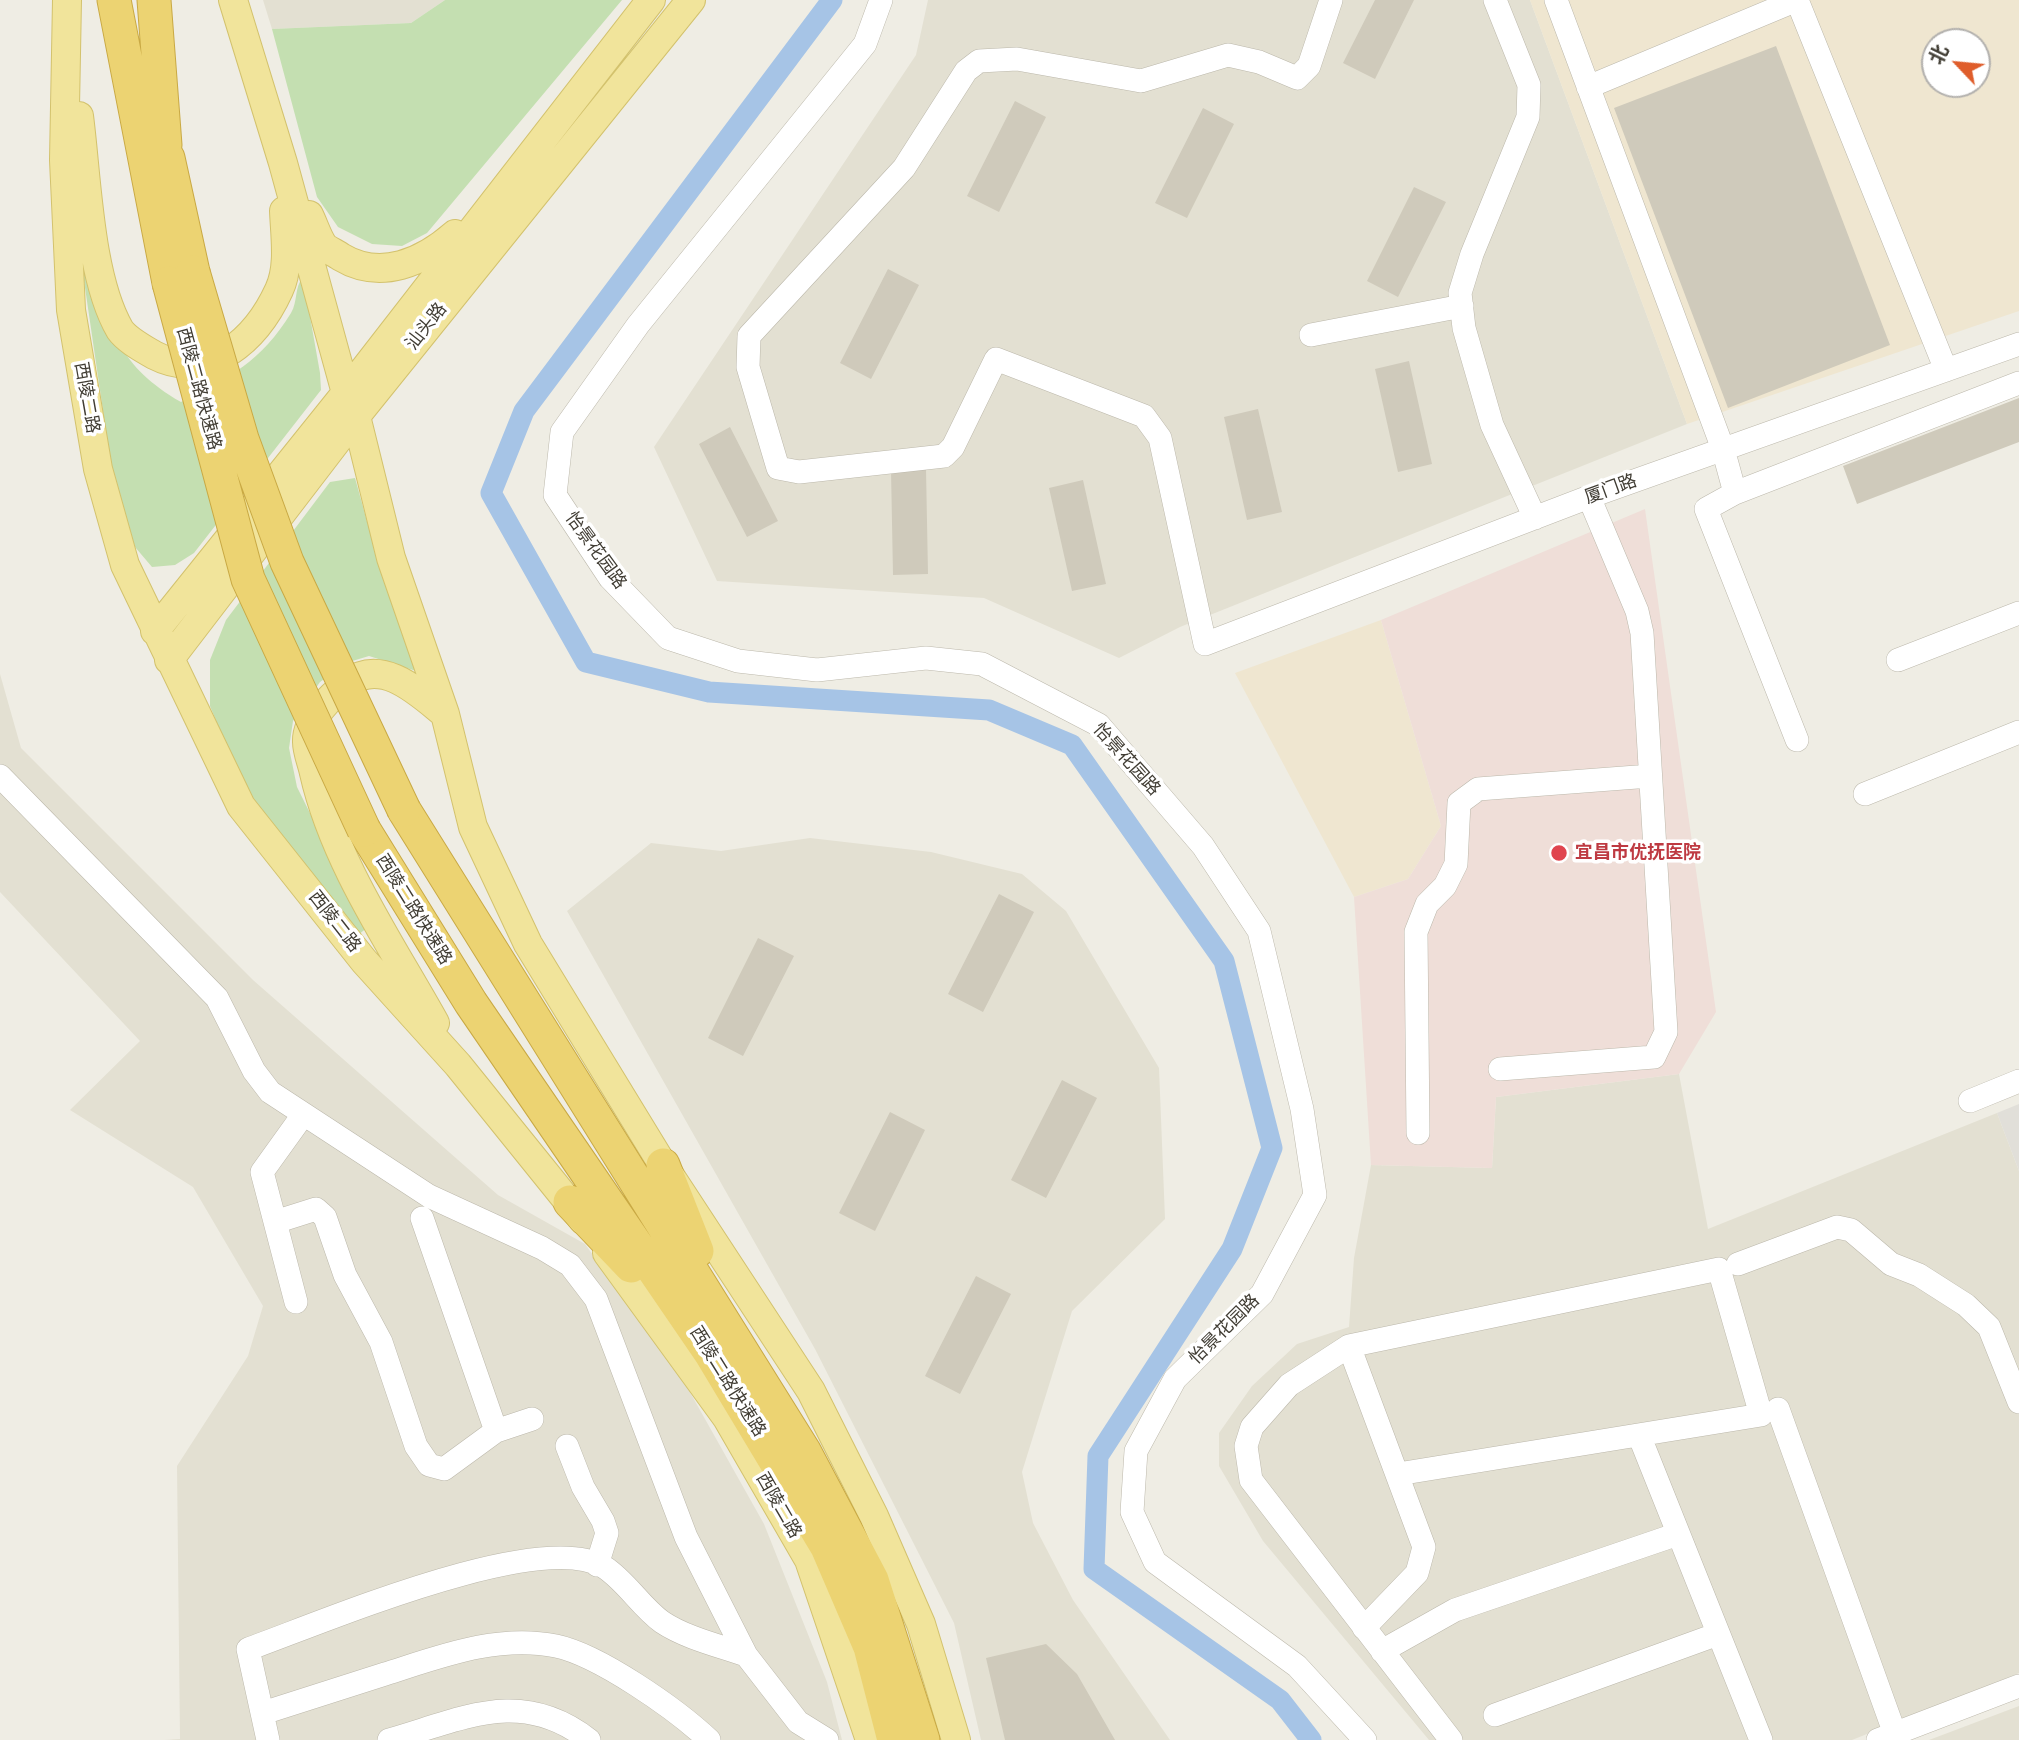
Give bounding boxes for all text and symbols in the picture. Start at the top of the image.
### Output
north arrow [1921,28,1991,98]
text: 北 [1924,41,1953,68]
street label: 汕头路 [402,299,452,355]
street label: 西陵二路快速路 [171,325,225,453]
street label: 西陵二路 [69,361,103,435]
street label: 厦门路 [1582,471,1640,509]
street label: 怡景花园路 [560,508,630,594]
street label: 怡景花园路 [1088,719,1164,801]
place label: 宜昌市优抚医院 [1575,842,1701,864]
marker: 宜昌市优抚医院 [1549,843,1569,863]
street label: 西陵二路快速路 [370,851,456,969]
street label: 西陵二路 [303,887,365,957]
street label: 怡景花园路 [1186,1291,1264,1369]
street label: 西陵二路快速路 [684,1323,770,1441]
street label: 西陵二路 [751,1469,805,1543]

